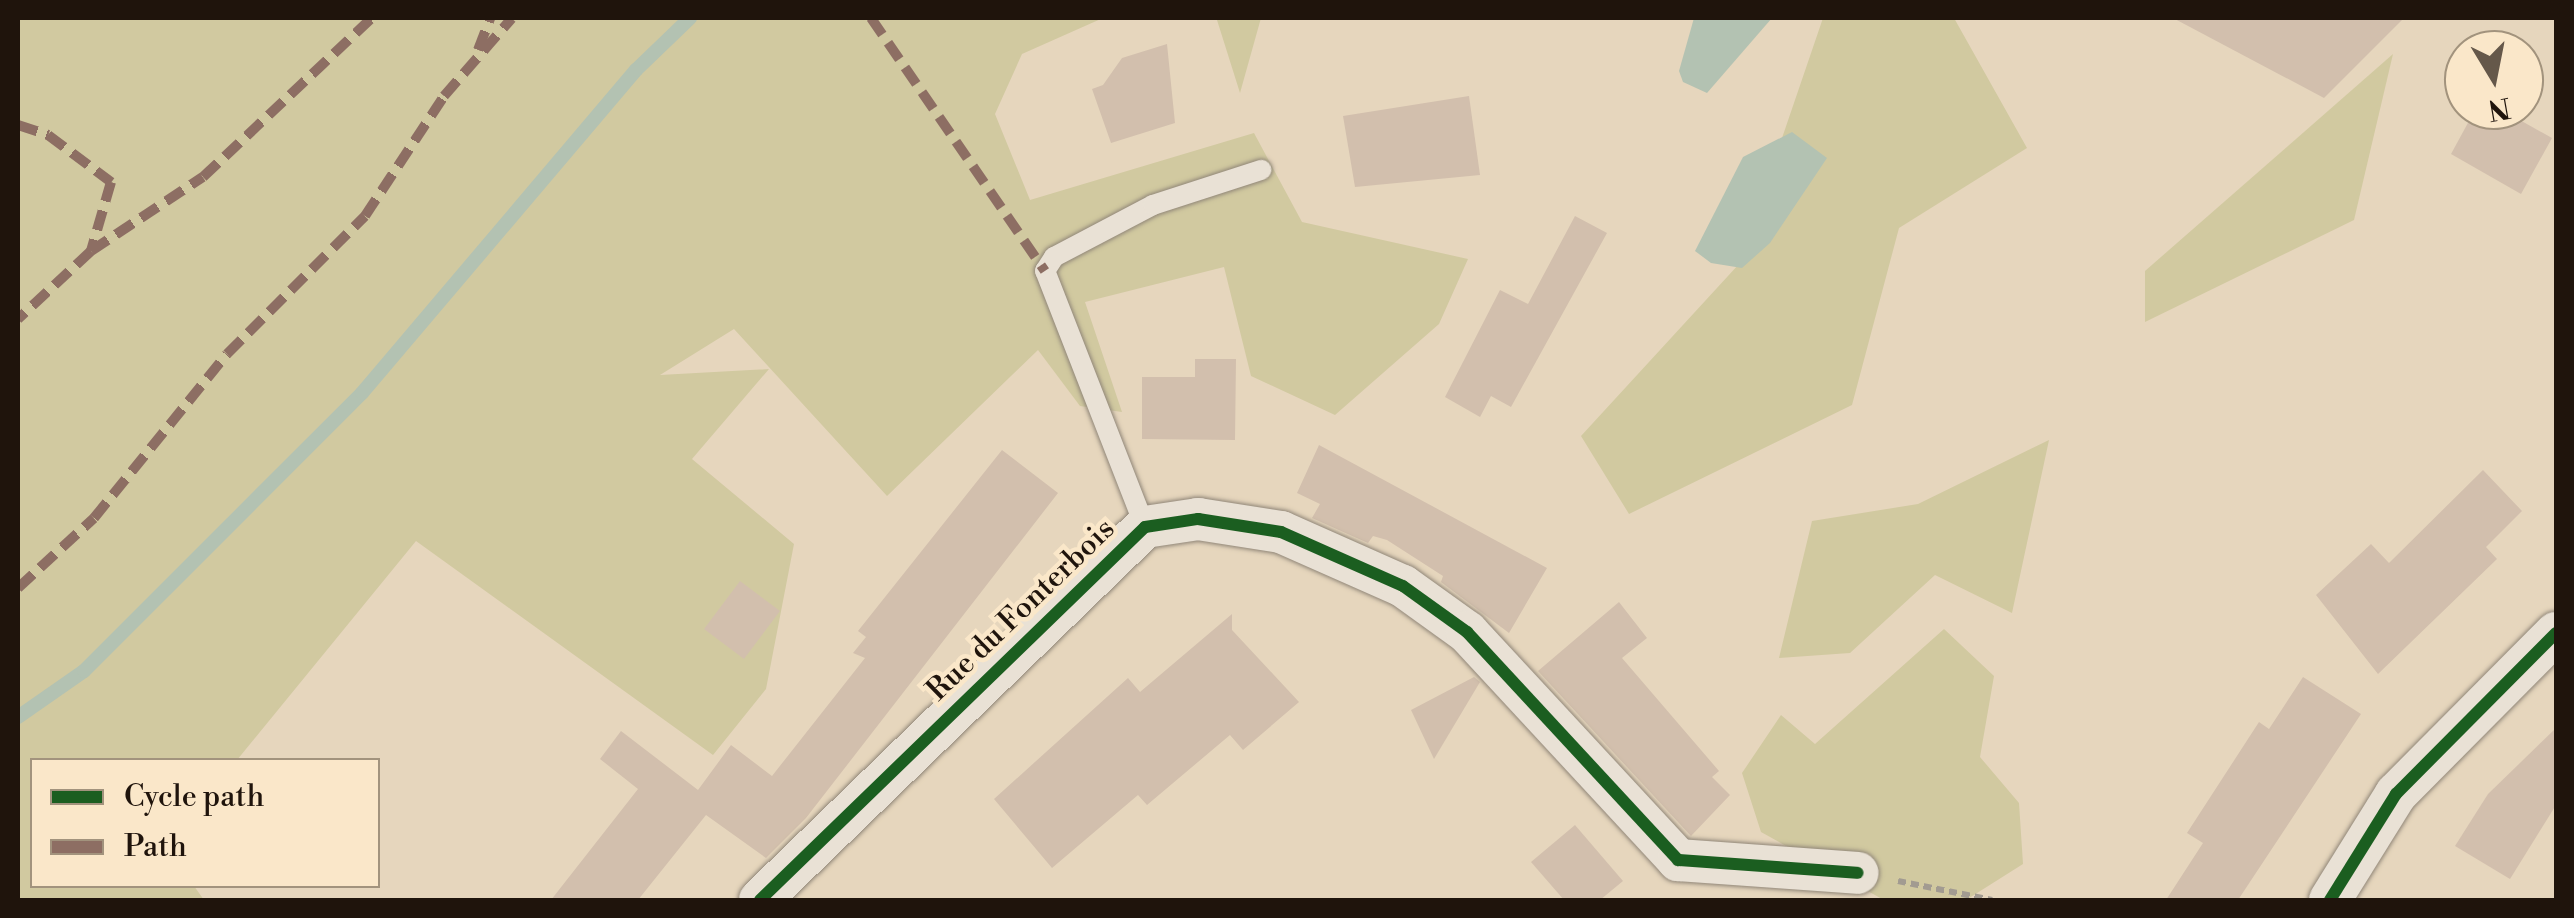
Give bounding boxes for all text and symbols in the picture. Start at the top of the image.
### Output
north arrow [2444,30,2544,130]
text: N [2485,89,2513,127]
street label: Rue du Fonterbois [920,511,1122,709]
legend [30,758,380,888]
text: Cycle path [124,778,264,816]
text: Path [124,828,187,866]

